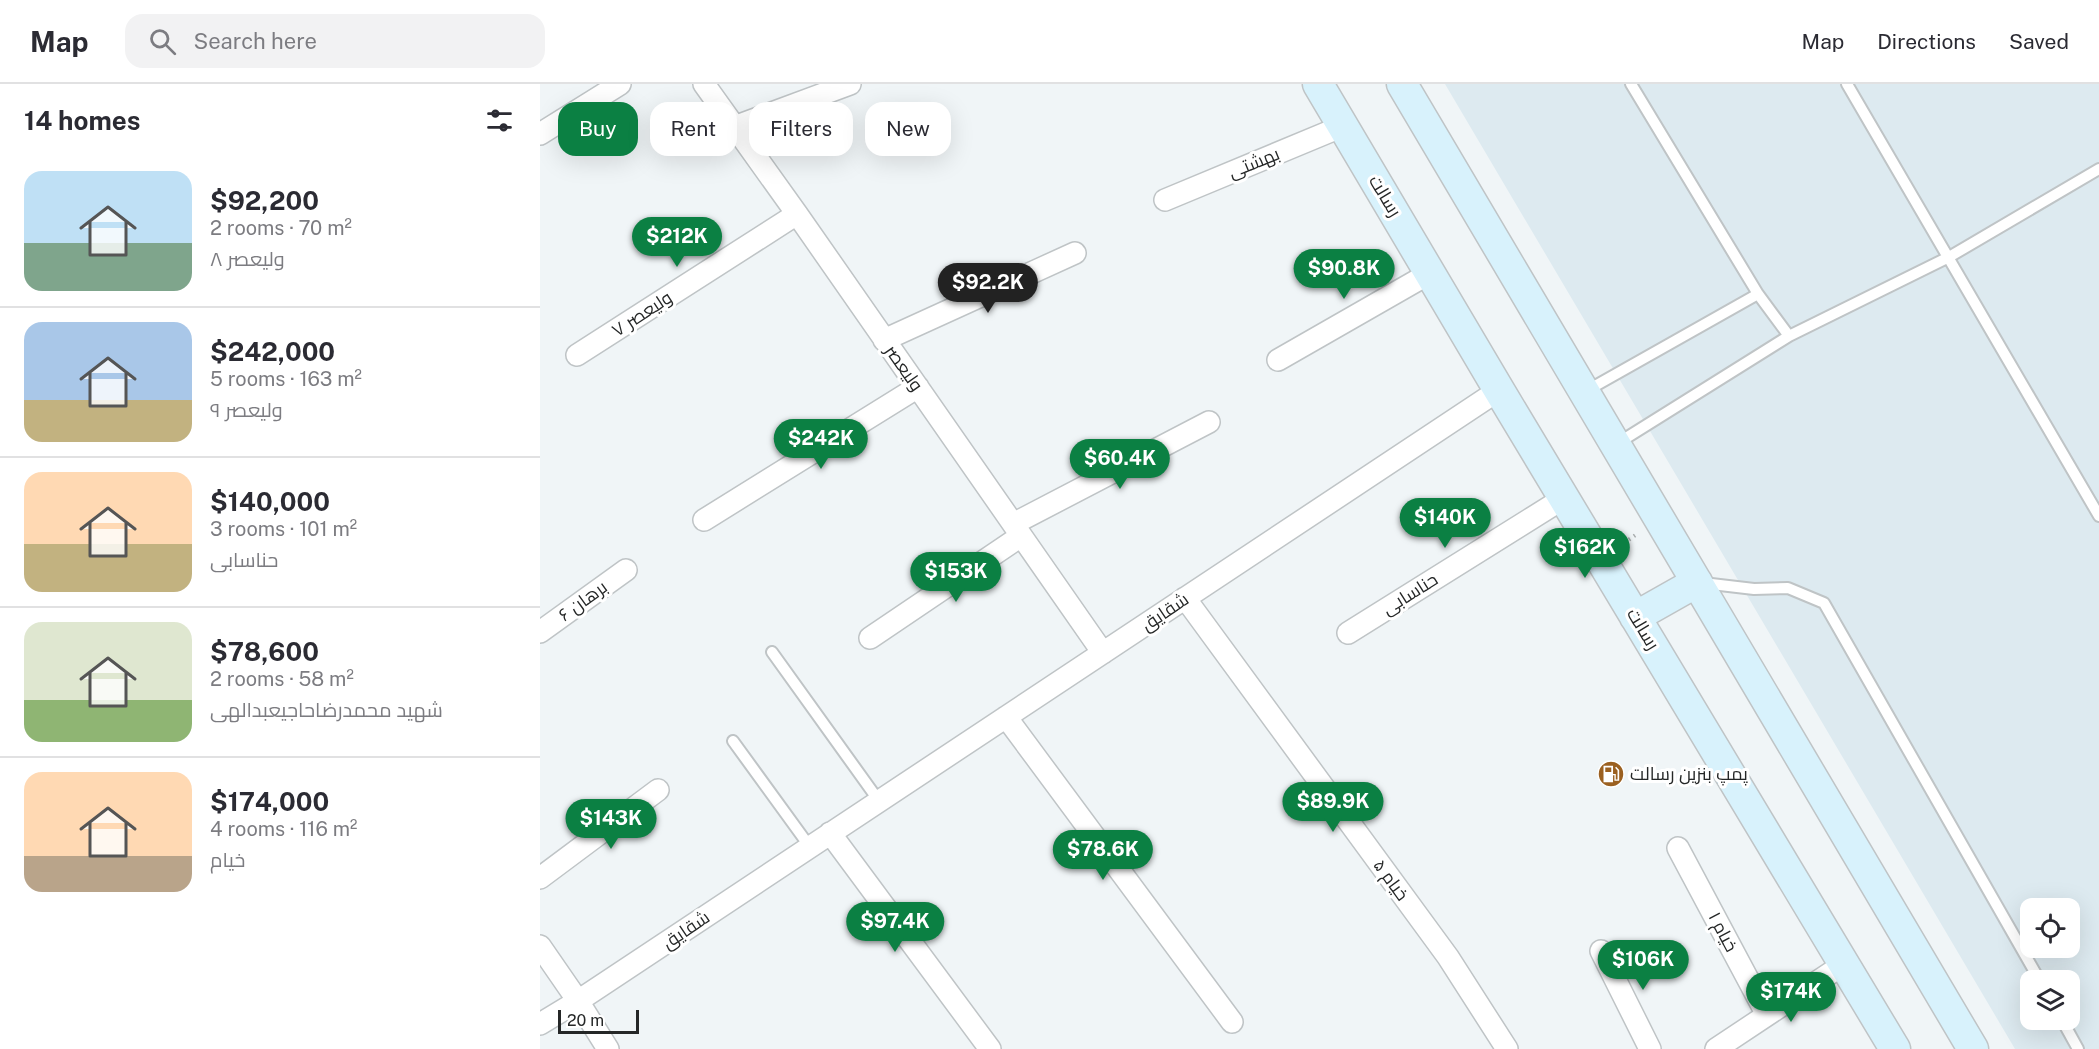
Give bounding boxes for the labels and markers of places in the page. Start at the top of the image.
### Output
pin: $212K [635,217,719,268]
pin: $90.8K [1295,249,1393,300]
pin: $92.2K [939,263,1037,314]
pin: $242K [779,419,863,470]
pin: $60.4K [1071,439,1169,490]
pin: $140K [1403,498,1487,549]
pin: $162K [1543,528,1627,579]
pin: $153K [914,552,998,603]
fuel station icon: پمپ بنزین رسالت [1596,759,1626,789]
place label: پمپ بنزین رسالت [1630,763,1748,786]
pin: $89.9K [1284,782,1382,833]
pin: $143K [569,799,653,850]
pin: $78.6K [1054,830,1152,881]
pin: $97.4K [846,902,944,953]
pin: $106K [1601,940,1685,991]
pin: $174K [1749,972,1833,1023]

